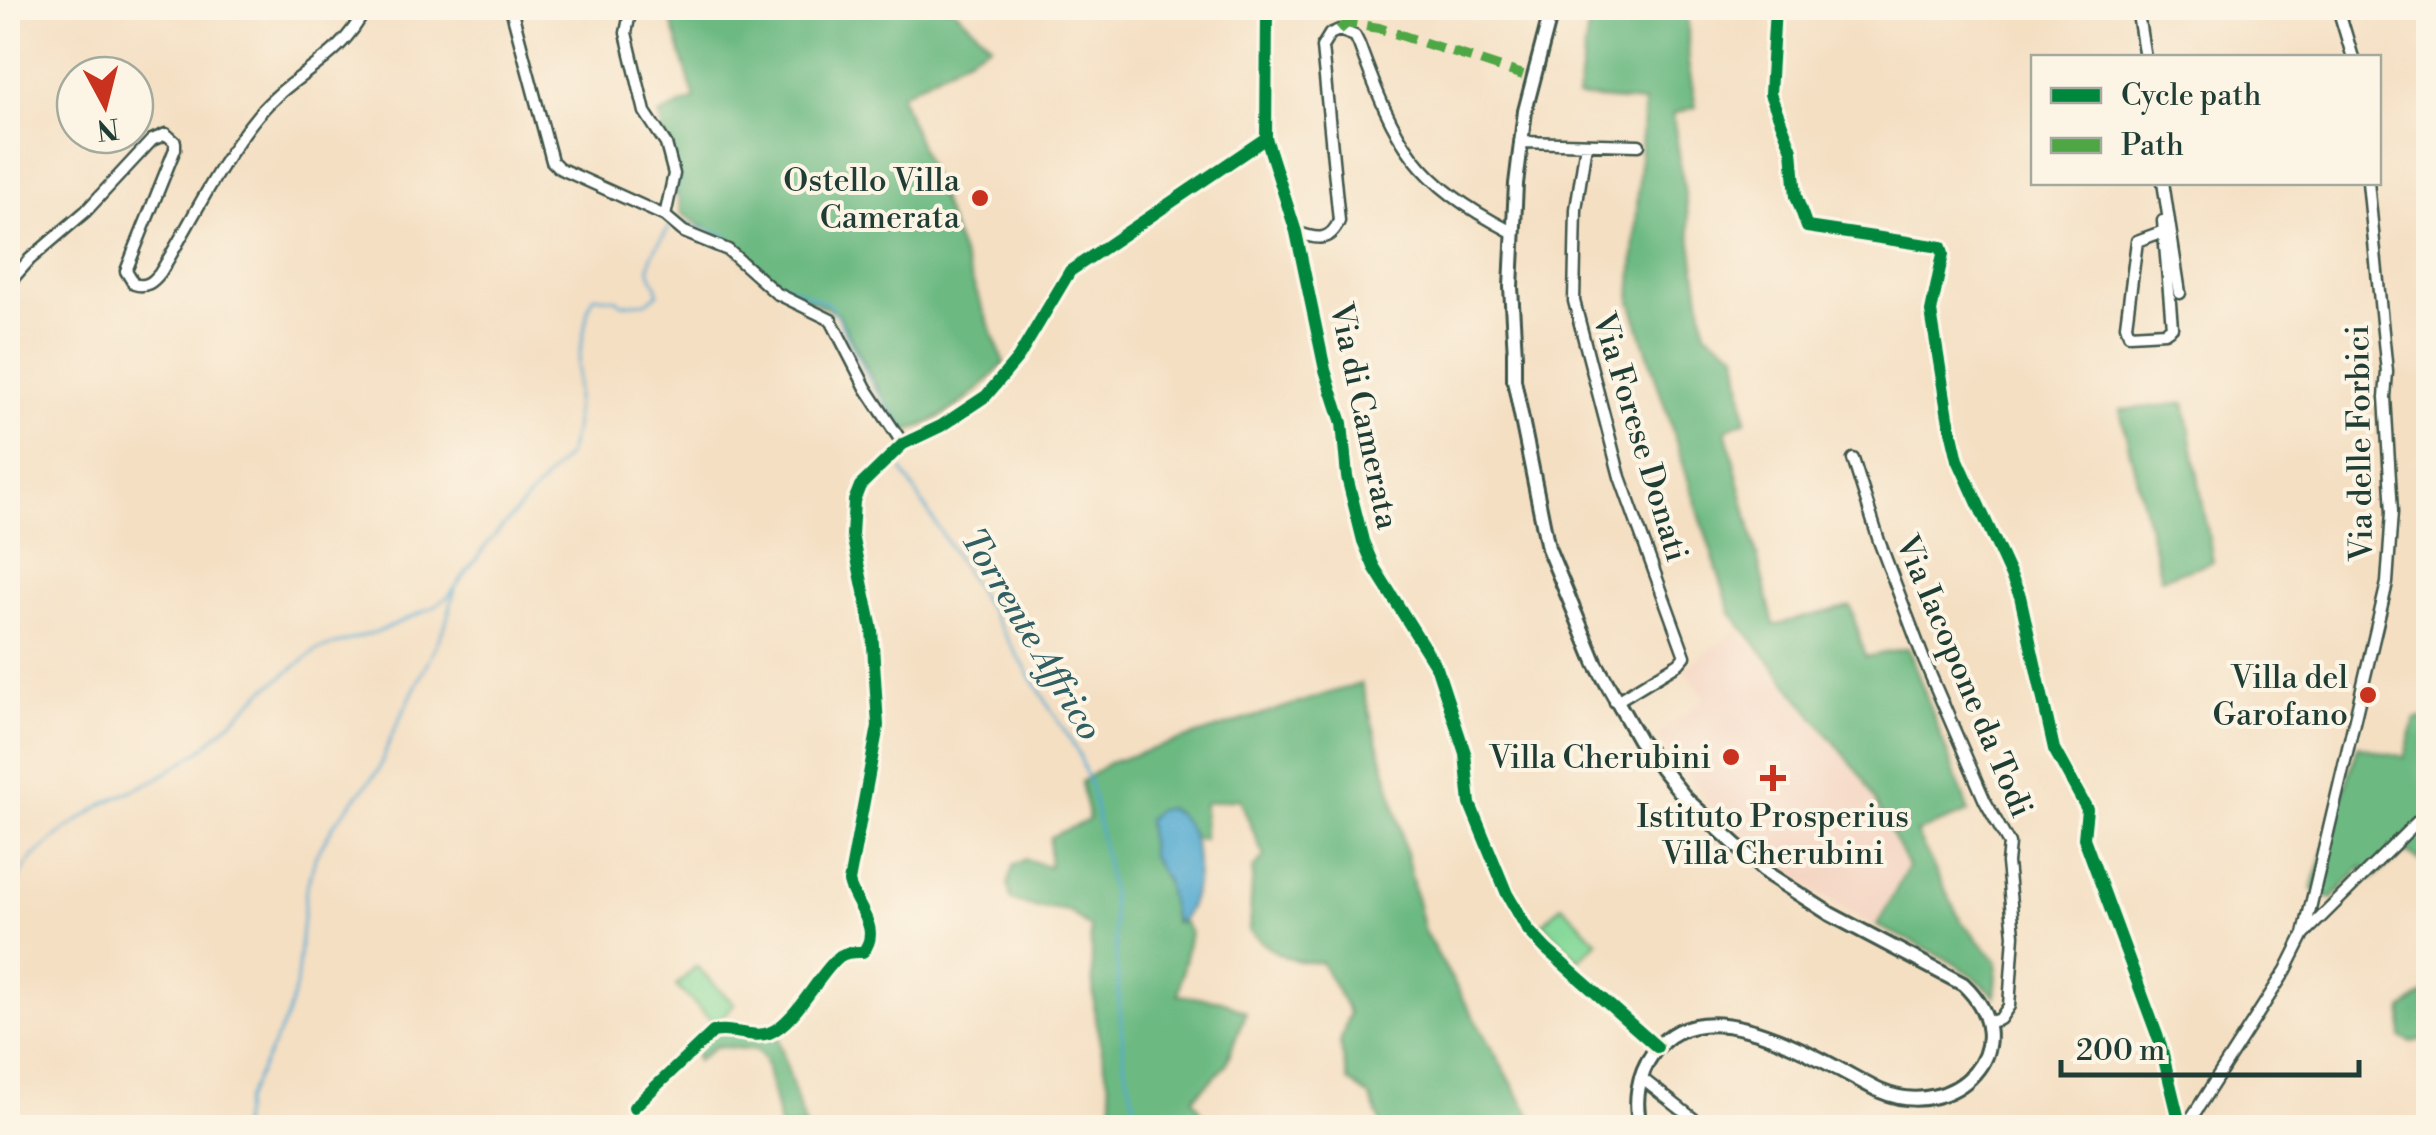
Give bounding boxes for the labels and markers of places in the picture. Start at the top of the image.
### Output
place label: Ostello Villa Camerata [783,161,961,238]
marker: Ostello Villa Camerata [969,187,991,209]
place label: Villa del Garofano [2212,658,2349,735]
marker: Villa del Garofano [2357,684,2379,706]
place label: Villa Cherubini [1488,738,1711,778]
marker: Villa Cherubini [1720,746,1742,768]
marker: Istituto Prosperius Villa Cherubini [1760,765,1786,791]
place label: Istituto Prosperius Villa Cherubini [1637,797,1909,874]

